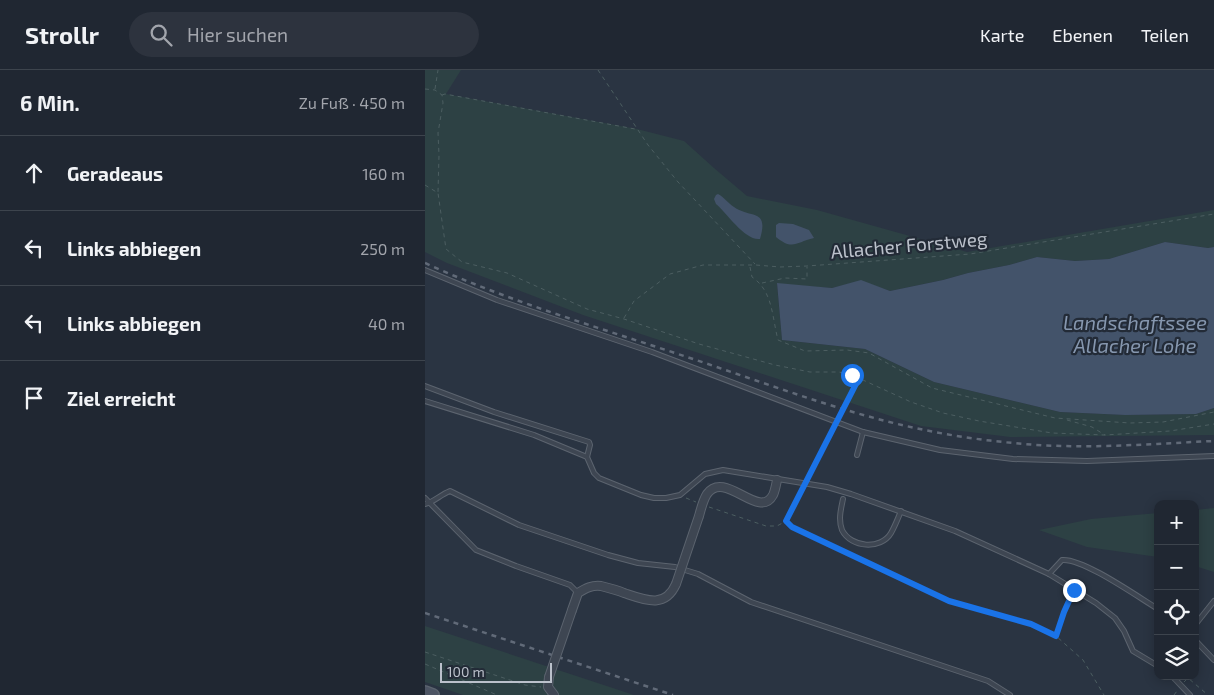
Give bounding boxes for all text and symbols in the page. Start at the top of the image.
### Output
search box [129,12,479,57]
text: Strollr [25,20,99,49]
icon: search [147,21,175,49]
text: Hier suchen [187,23,288,46]
text: Karte [980,24,1024,46]
text: Ebenen [1052,24,1113,46]
text: Teilen [1141,24,1189,46]
text: 6 Min. [20,90,80,115]
text: Zu Fuß · 450 m [299,93,405,112]
icon: ahead [20,159,48,187]
text: Geradeaus [67,162,163,185]
text: 160 m [362,164,405,183]
street label: Allacher Forstweg [830,226,989,263]
icon: left [20,234,48,262]
text: Links abbiegen [67,237,201,260]
text: 250 m [360,239,405,258]
icon: left [20,309,48,337]
water label: Landschaftssee Allacher Lohe [1063,310,1207,357]
text: Links abbiegen [67,312,201,335]
text: 40 m [368,314,405,333]
route start [841,364,864,387]
icon: arrive [20,384,48,412]
text: Ziel erreicht [67,387,176,410]
map controls [1154,500,1199,680]
button: + [1154,500,1199,545]
button: − [1154,545,1199,590]
route end [1063,579,1086,602]
button: locate [1154,590,1199,635]
button: layers [1154,635,1199,680]
scale bar [440,660,553,683]
text: 100 m [447,663,485,680]

